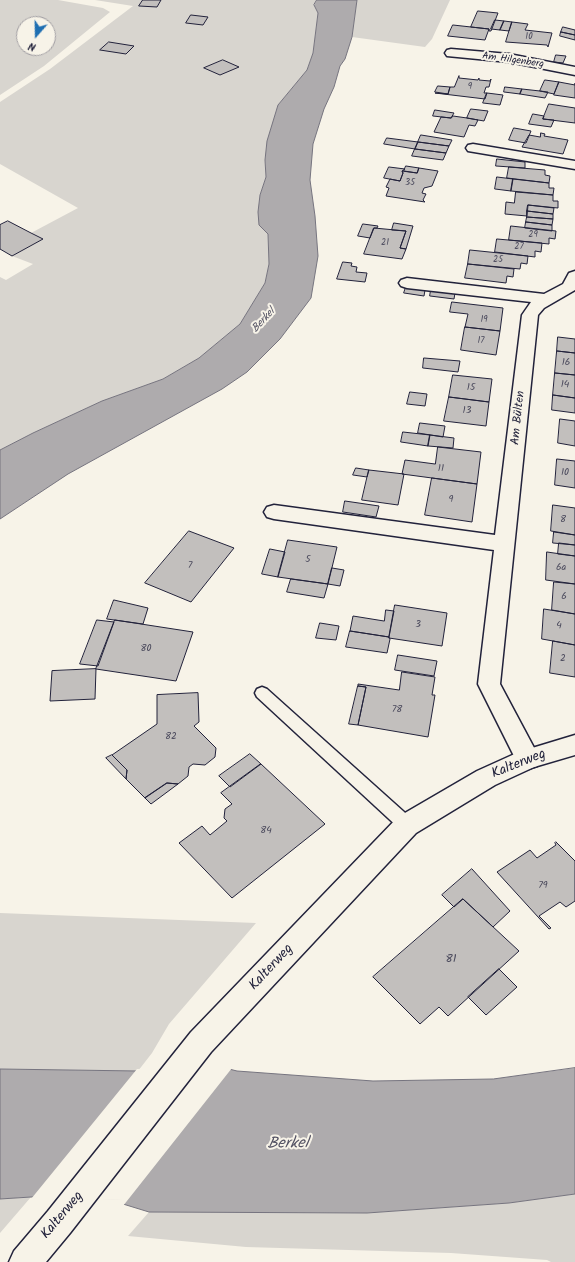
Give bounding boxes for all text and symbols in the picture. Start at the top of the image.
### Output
north arrow [16,16,56,56]
house number: 10 [525,32,533,42]
text: N [26,37,39,56]
street label: Am Hilgenberg [481,51,545,71]
house number: 9 [468,82,472,92]
house number: 35 [405,178,415,188]
house number: 29 [528,230,538,240]
house number: 21 [381,238,389,248]
house number: 27 [514,242,524,252]
house number: 25 [493,255,503,265]
water label: Berkel [249,306,279,336]
house number: 19 [480,315,488,325]
house number: 17 [478,336,484,346]
house number: 16 [562,357,570,369]
house number: 14 [561,379,569,391]
house number: 15 [467,382,475,394]
street label: Am Bülten [509,390,529,446]
house number: 13 [463,405,471,417]
house number: 11 [438,463,444,475]
house number: 10 [561,467,569,479]
house number: 9 [449,494,453,506]
house number: 8 [560,514,566,526]
house number: 5 [305,554,311,566]
house number: 7 [188,560,192,572]
house number: 6a [556,562,566,574]
house number: 6 [561,591,567,603]
house number: 3 [415,619,421,631]
house number: 4 [556,620,562,632]
house number: 80 [140,643,152,655]
house number: 2 [560,653,566,665]
house number: 78 [392,704,402,716]
house number: 82 [165,731,177,743]
street label: Kalterweg [489,747,549,783]
house number: 84 [260,825,272,837]
house number: 79 [538,880,548,892]
street label: Kalterweg [246,941,298,995]
house number: 81 [446,953,456,967]
water label: Berkel [267,1135,309,1155]
street label: Kalterweg [38,1189,88,1243]

